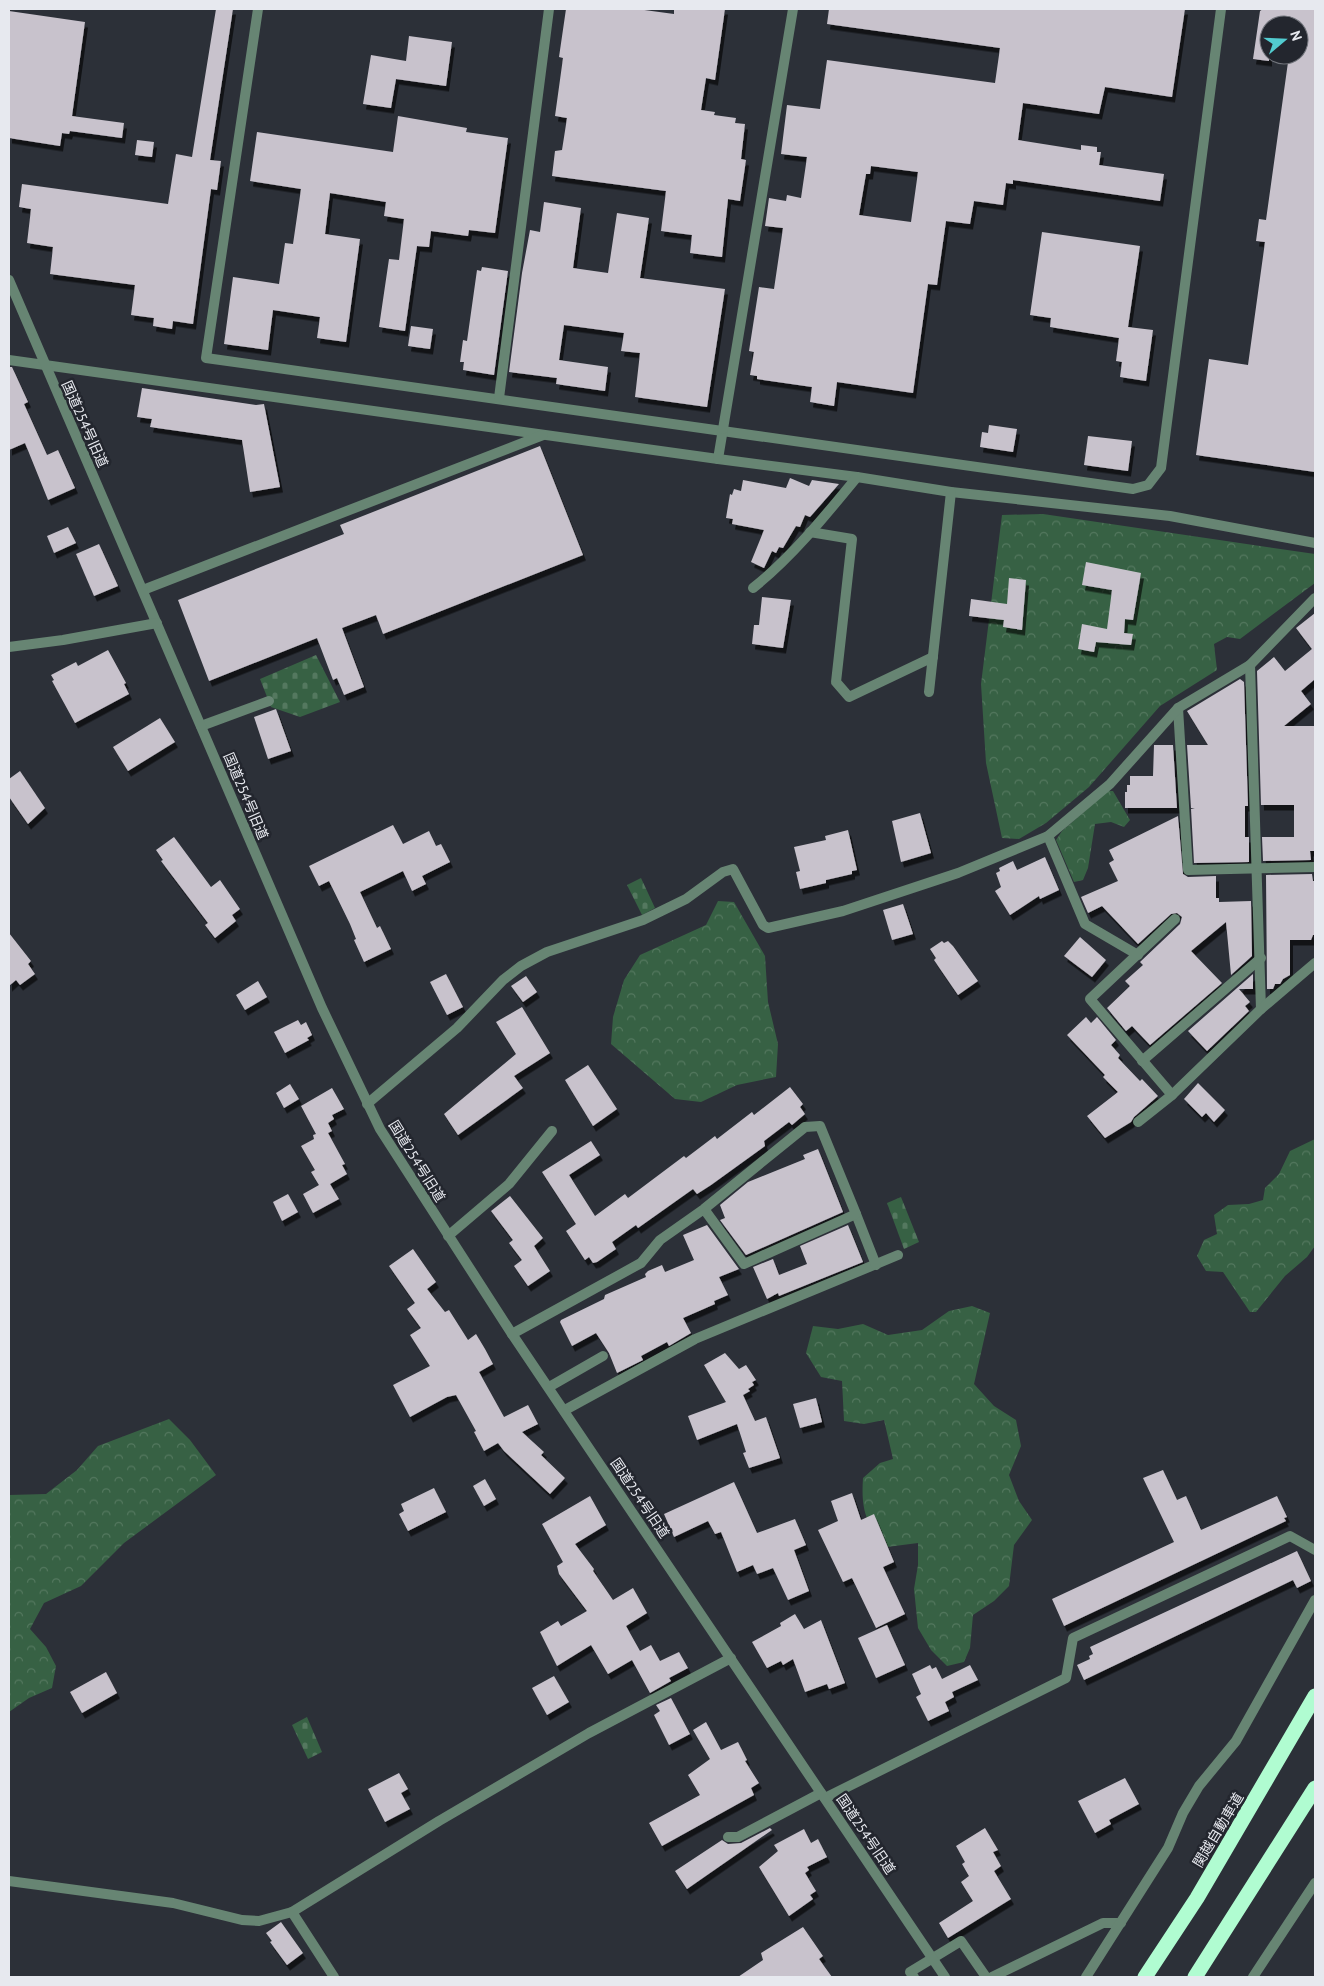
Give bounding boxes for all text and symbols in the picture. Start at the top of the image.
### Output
north arrow [1259,15,1309,65]
text: N [1286,28,1306,43]
street label: 国道254号旧道 [58,378,112,470]
street label: 国道254号旧道 [220,750,272,842]
street label: 国道254号旧道 [385,1117,449,1205]
street label: 国道254号旧道 [607,1454,673,1542]
street label: 関越自動車道 [1189,1789,1247,1871]
street label: 国道254号旧道 [833,1790,899,1878]

